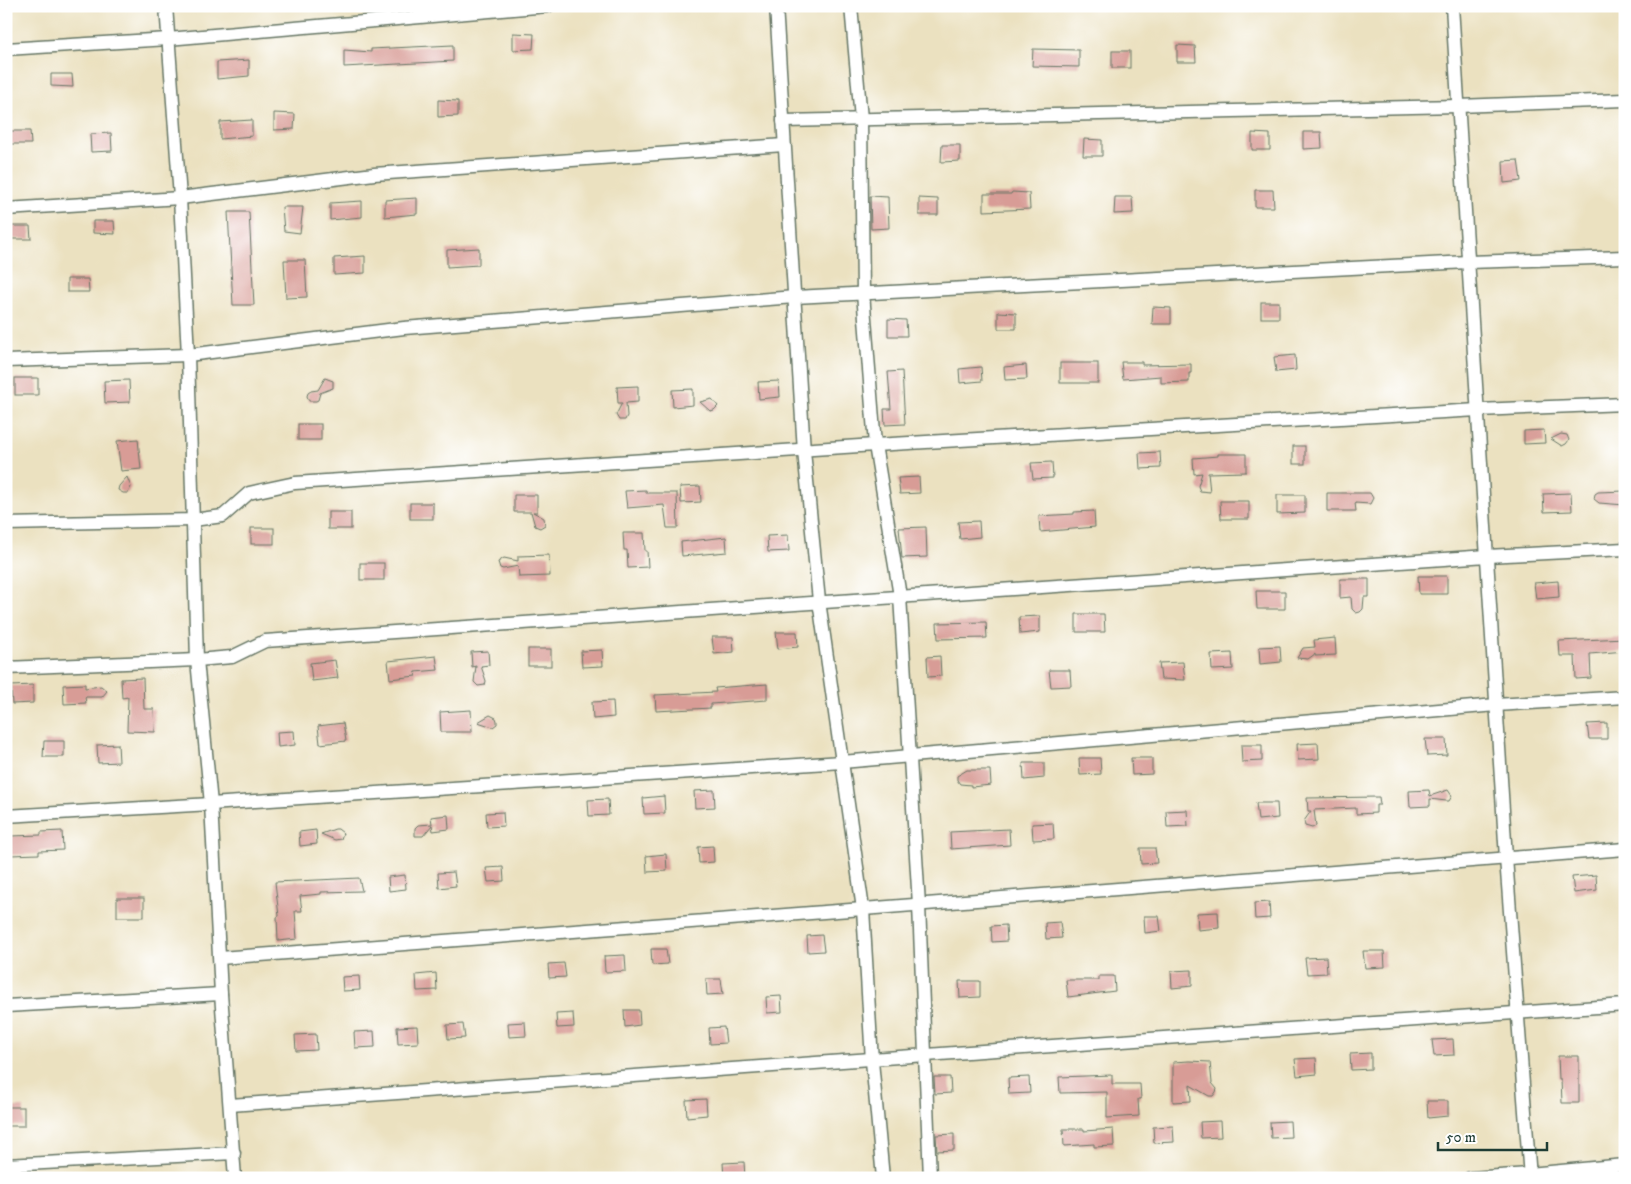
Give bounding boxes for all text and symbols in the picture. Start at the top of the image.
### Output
scale bar [1438,1119,1547,1151]
text: 50 m [1446,1128,1476,1147]

